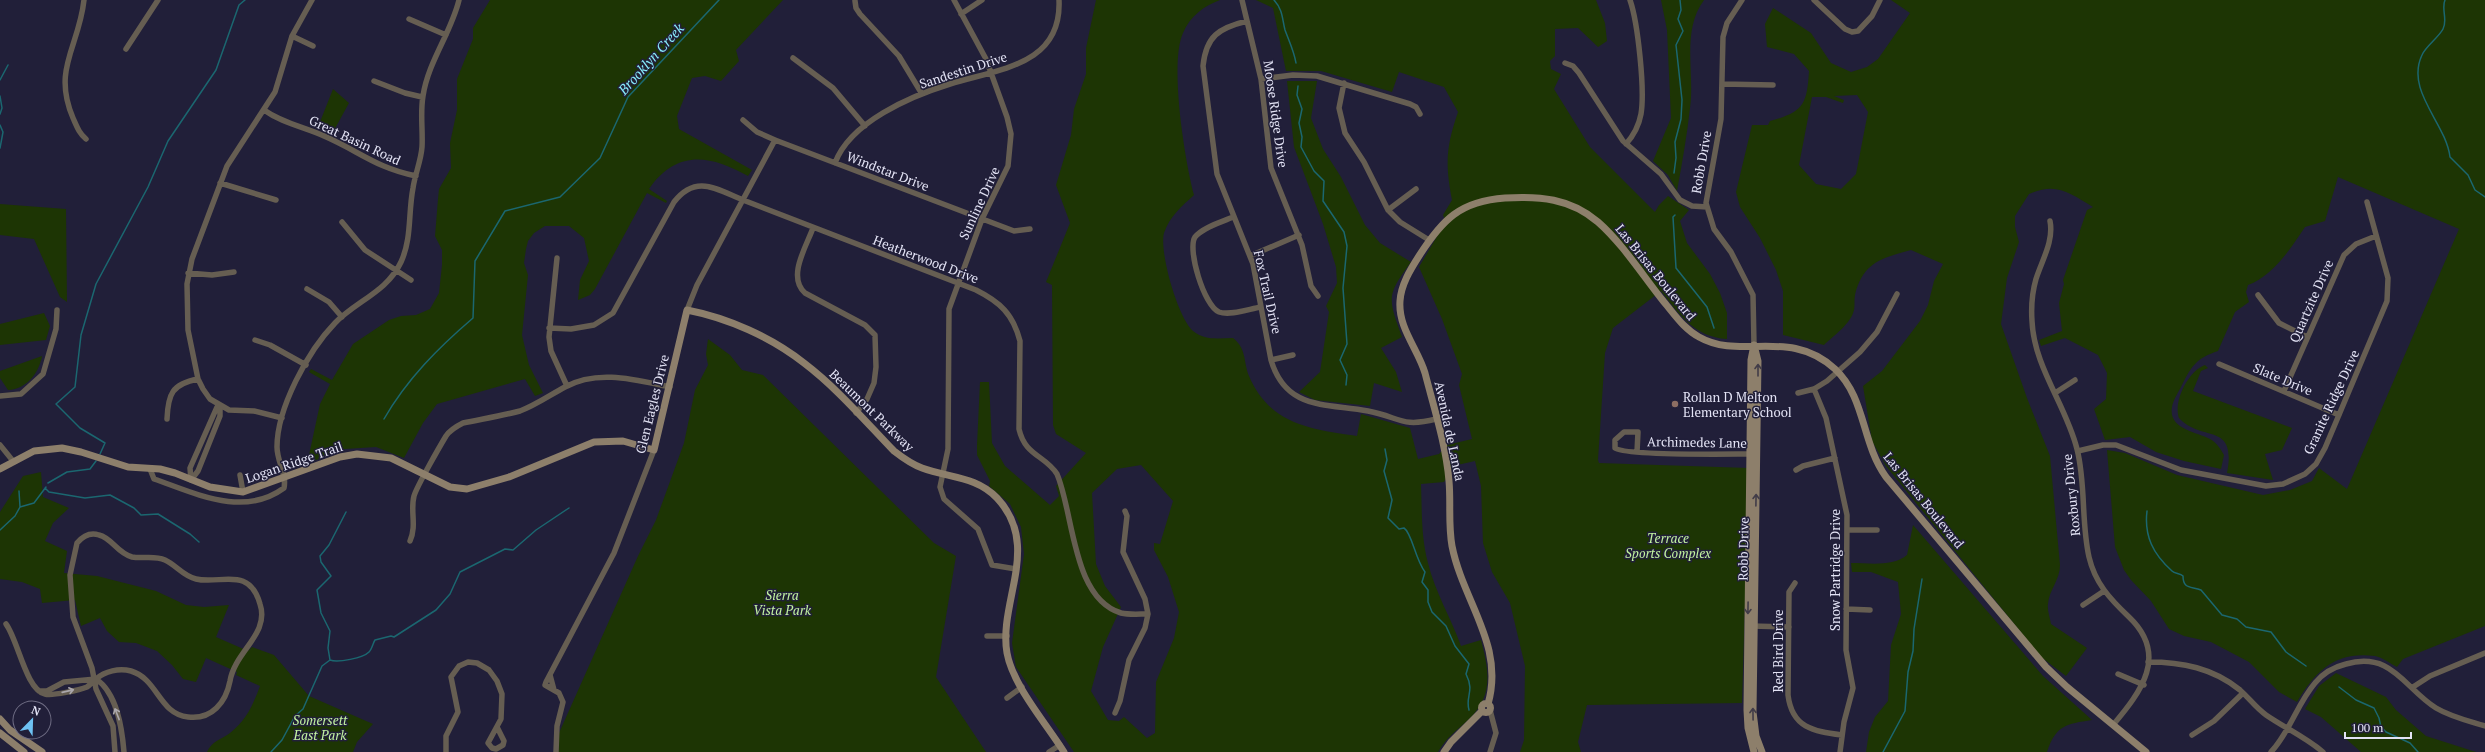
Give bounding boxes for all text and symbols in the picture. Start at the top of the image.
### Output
water label: Brooklyn Creek [613,19,688,99]
street label: Sandestin Drive [917,47,1009,93]
street label: Moose Ridge Drive [1260,59,1292,169]
street label: Great Basin Road [306,111,404,169]
street label: Robb Drive [1687,129,1715,195]
street label: Windstar Drive [844,147,932,195]
street label: Sunline Drive [954,164,1004,242]
street label: Las Brisas Boulevard [1612,220,1700,324]
street label: Heatherwood Drive [871,231,981,287]
street label: Fox Trail Drive [1250,248,1286,336]
street label: Quartzite Drive [2285,257,2337,345]
street label: Granite Ridge Drive [2299,347,2363,457]
street label: Glen Eagles Drive [631,353,673,455]
street label: Slate Drive [2250,358,2316,400]
one-way arrow [1754,364,1762,377]
street label: Beaumont Parkway [826,365,919,455]
street label: Avenida de Landa [1431,379,1469,483]
place label: Rollan D Melton Elementary School [1683,388,1792,421]
marker: Rollan D Melton Elementary School [1670,399,1680,409]
street label: Archimedes Lane [1647,432,1747,452]
street label: Logan Ridge Trail [243,437,345,487]
street label: Las Brisas Boulevard [1880,448,1968,552]
street label: Roxbury Drive [2058,453,2084,537]
one-way arrow [1752,494,1760,507]
street label: Snow Partridge Drive [1826,509,1844,631]
street label: Robb Drive [1733,517,1753,581]
park label: Terrace Sports Complex [1625,529,1712,562]
park label: Sierra Vista Park [753,586,812,619]
one-way arrow [1744,601,1752,614]
street label: Red Bird Drive [1769,609,1787,693]
one-way arrow [61,686,74,694]
north arrow [12,700,52,740]
text: N [29,703,43,719]
one-way arrow [1750,708,1757,721]
one-way arrow [112,709,120,721]
park label: Somersett East Park [292,711,348,744]
scale bar [2345,714,2411,740]
text: 100 m [2351,720,2384,735]

